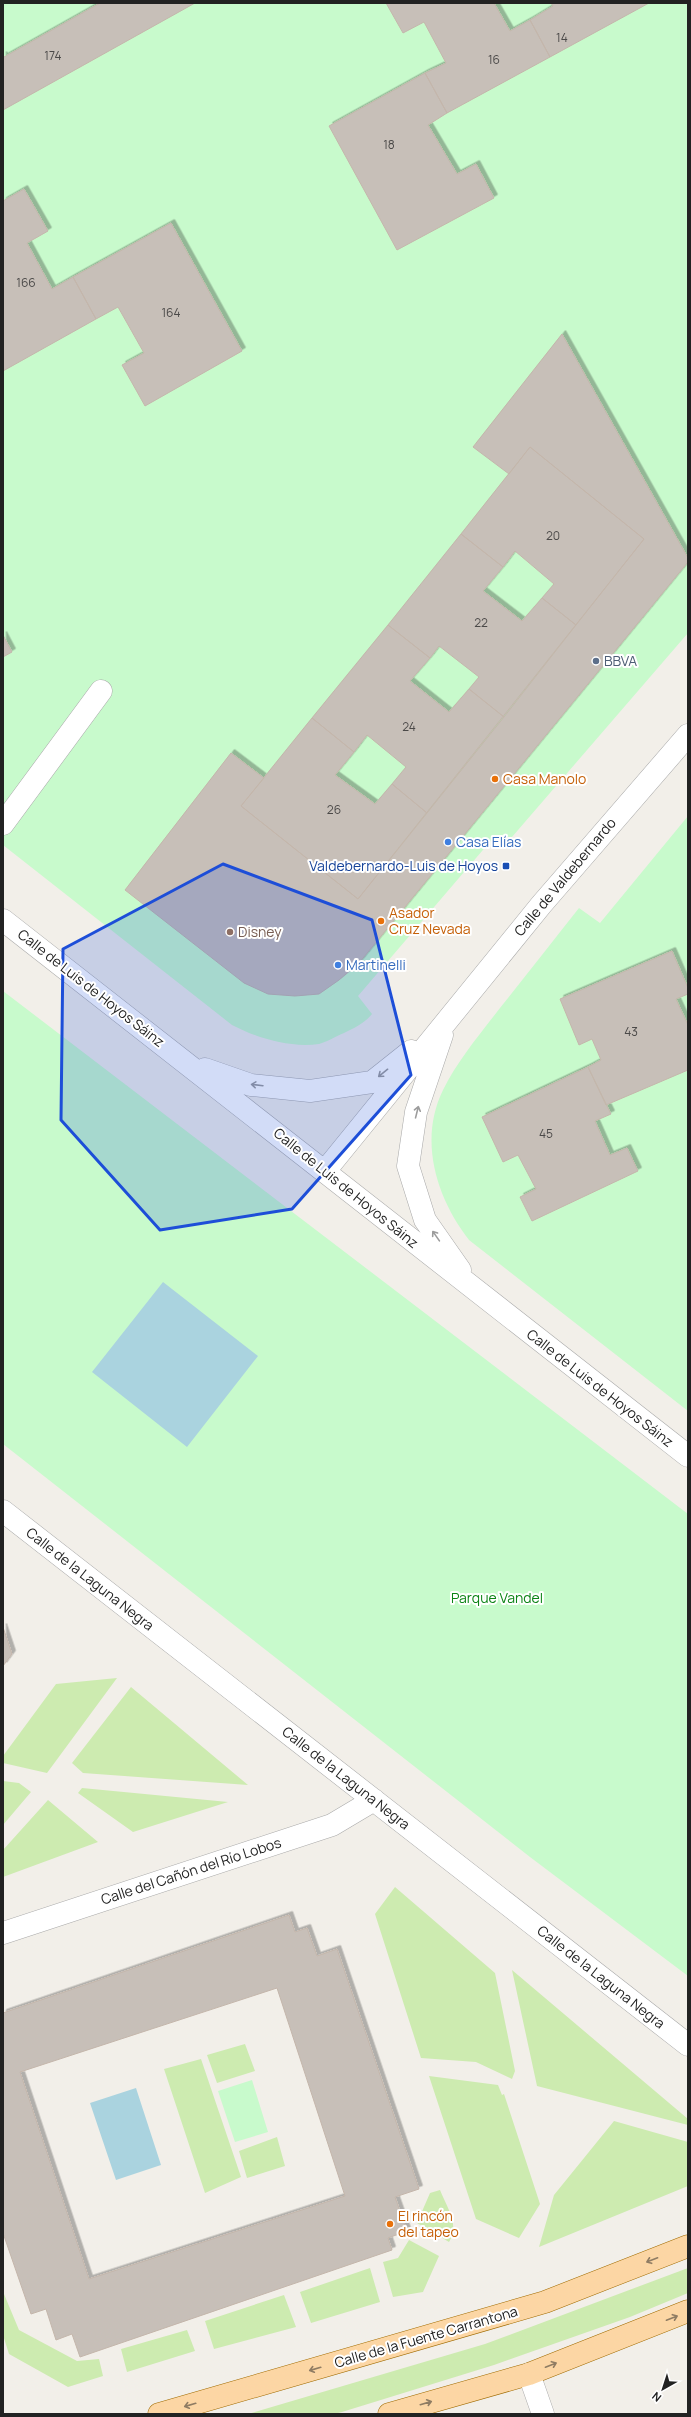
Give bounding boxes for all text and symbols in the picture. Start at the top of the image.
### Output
house number: 14 [556,29,568,46]
house number: 174 [44,47,62,64]
house number: 16 [488,51,500,68]
house number: 18 [383,136,395,153]
house number: 166 [16,274,36,291]
house number: 164 [161,304,181,321]
house number: 20 [546,527,560,544]
house number: 22 [474,614,488,631]
place label: BBVA [604,651,637,670]
marker: BBVA [591,656,601,666]
house number: 24 [402,718,416,735]
place label: Casa Manolo [503,769,586,788]
marker: Casa Manolo [490,774,500,784]
house number: 26 [327,801,341,818]
street label: Calle de Valdebernardo [509,813,620,940]
place label: Casa Elías [456,832,521,851]
marker: Casa Elías [443,837,453,847]
place label: Valdebernardo-Luis de Hoyos [309,856,498,875]
marker: Valdebernardo-Luis de Hoyos [501,861,511,871]
place label: Asador Cruz Nevada [389,903,471,938]
marker: Asador Cruz Nevada [376,916,386,926]
place label: Disney [238,922,282,941]
street label: Calle de Luis de Hoyos Sáinz [14,924,169,1051]
marker: Disney [225,927,235,937]
place label: Martinelli [346,955,406,974]
marker: Martinelli [333,960,343,970]
house number: 43 [624,1023,638,1040]
one-way arrow [377,1069,388,1078]
one-way arrow [251,1081,264,1089]
one-way arrow [413,1106,421,1119]
street label: Calle de Luis de Hoyos Sáinz [270,1123,423,1252]
house number: 45 [539,1125,553,1142]
one-way arrow [432,1230,440,1241]
street label: Calle de Luis de Hoyos Sáinz [523,1324,678,1451]
street label: Calle de la Laguna Negra [22,1523,158,1635]
park label: Parque Vandel [451,1588,543,1607]
street label: Calle de la Laguna Negra [278,1722,414,1834]
street label: Calle del Cañón del Río Lobos [98,1832,283,1909]
street label: Calle de la Laguna Negra [533,1921,669,2033]
place label: El rincón del tapeo [398,2206,459,2241]
marker: El rincón del tapeo [385,2219,395,2229]
one-way arrow [646,2257,658,2265]
street label: Calle de la Fuente Carrantona [332,2301,520,2372]
one-way arrow [665,2313,677,2321]
one-way arrow [544,2361,556,2369]
one-way arrow [309,2366,322,2373]
north arrow [643,2369,683,2409]
text: N [649,2389,664,2405]
one-way arrow [420,2399,433,2406]
one-way arrow [184,2402,197,2409]

